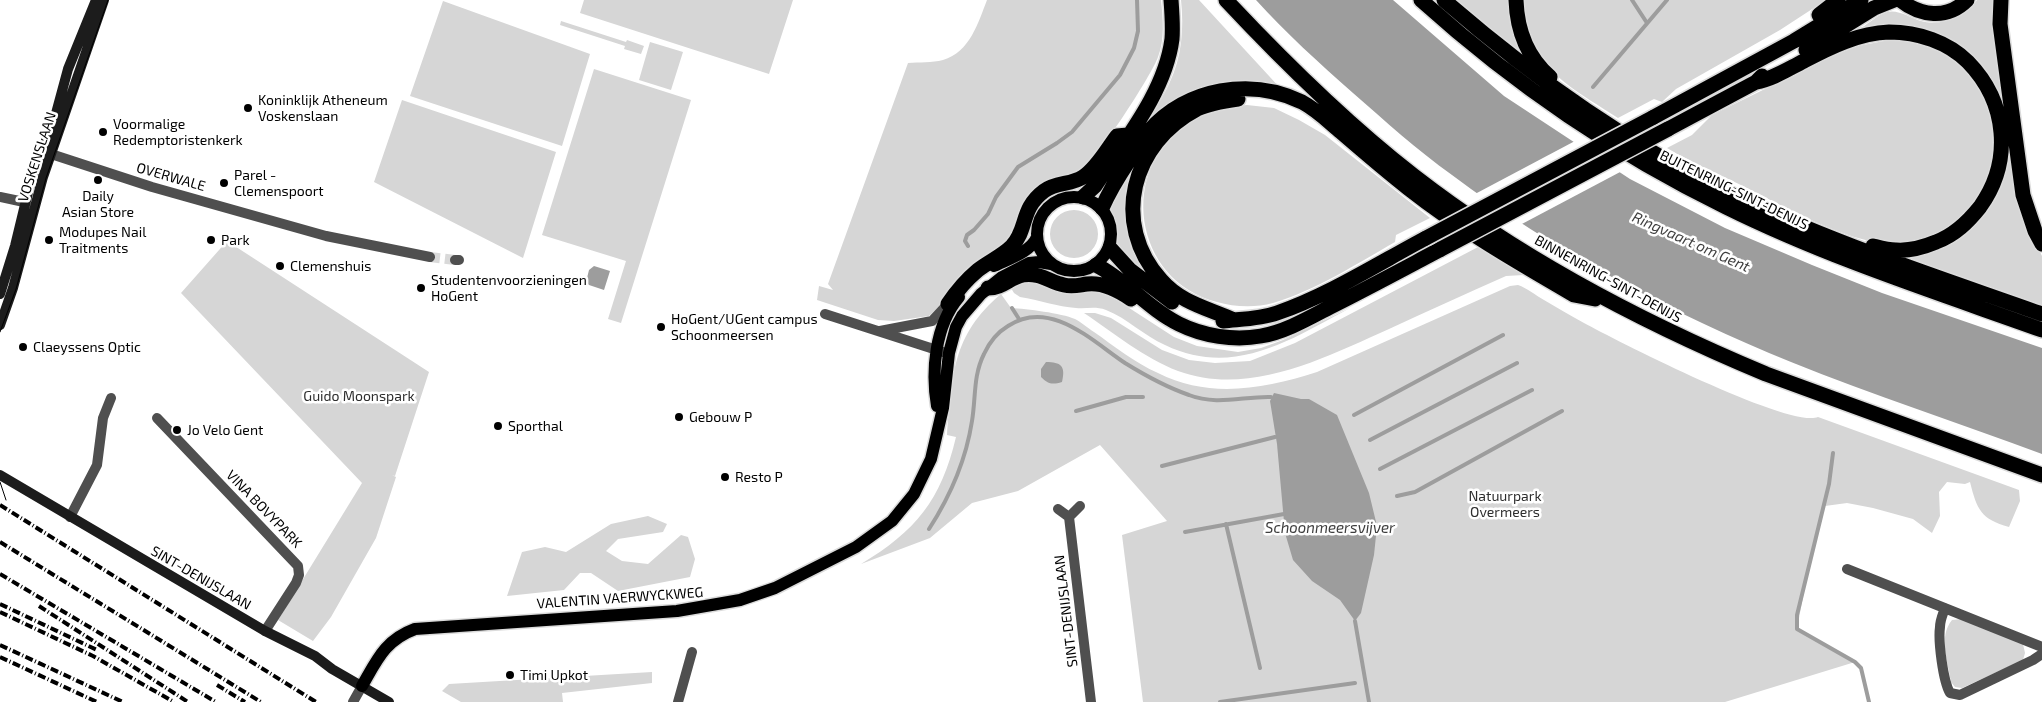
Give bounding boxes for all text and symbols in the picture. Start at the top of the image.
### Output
place label: Koninklijk Atheneum Voskenslaan [258,92,388,124]
marker: Koninklijk Atheneum Voskenslaan [242,102,254,114]
street label: VOSKENSLAAN [15,110,59,204]
place label: Voormalige Redemptoristenkerk [113,116,243,148]
marker: Voormalige Redemptoristenkerk [97,126,109,138]
street label: BUITENRING-SINT-DENIJS [1657,147,1811,233]
street label: OVERWALE [135,159,207,195]
place label: Parel - Clemenspoort [234,167,324,200]
marker: Daily Asian Store [92,174,104,186]
marker: Parel - Clemenspoort [218,177,230,189]
place label: Daily Asian Store [62,188,134,220]
water label: Ringvaart om Gent [1629,208,1753,276]
place label: Modupes Nail Traitments [59,224,146,256]
place label: Park [221,232,250,248]
street label: BINNENRING-SINT-DENIJS [1532,232,1684,326]
marker: Modupes Nail Traitments [43,234,55,246]
marker: Park [205,234,217,246]
place label: Clemenshuis [290,258,371,274]
marker: Clemenshuis [274,260,286,272]
place label: Studentenvoorzieningen HoGent [431,272,587,304]
marker: Studentenvoorzieningen HoGent [415,282,427,294]
place label: HoGent/UGent campus Schoonmeersen [671,311,818,344]
marker: HoGent/UGent campus Schoonmeersen [655,321,667,333]
place label: Claeyssens Optic [33,339,141,355]
marker: Claeyssens Optic [17,341,29,353]
park label: Guido Moonspark [303,388,415,404]
place label: Gebouw P [689,409,752,425]
marker: Gebouw P [673,411,685,423]
place label: Sporthal [508,418,563,434]
marker: Sporthal [492,420,504,432]
place label: Jo Velo Gent [187,422,263,438]
marker: Jo Velo Gent [171,424,183,436]
street label: VINA BOVYPARK [223,467,305,551]
place label: Resto P [735,469,783,485]
marker: Resto P [719,471,731,483]
park label: Natuurpark Overmeers [1468,488,1542,520]
water label: Schoonmeersvijver [1265,519,1395,537]
street label: SINT-DENIJSLAAN [148,543,254,613]
street label: SINT-DENIJSLAAN [1051,554,1081,668]
street label: VALENTIN VAERWYCKWEG [536,584,704,612]
place label: Timi Upkot [520,667,588,683]
marker: Timi Upkot [504,669,516,681]

